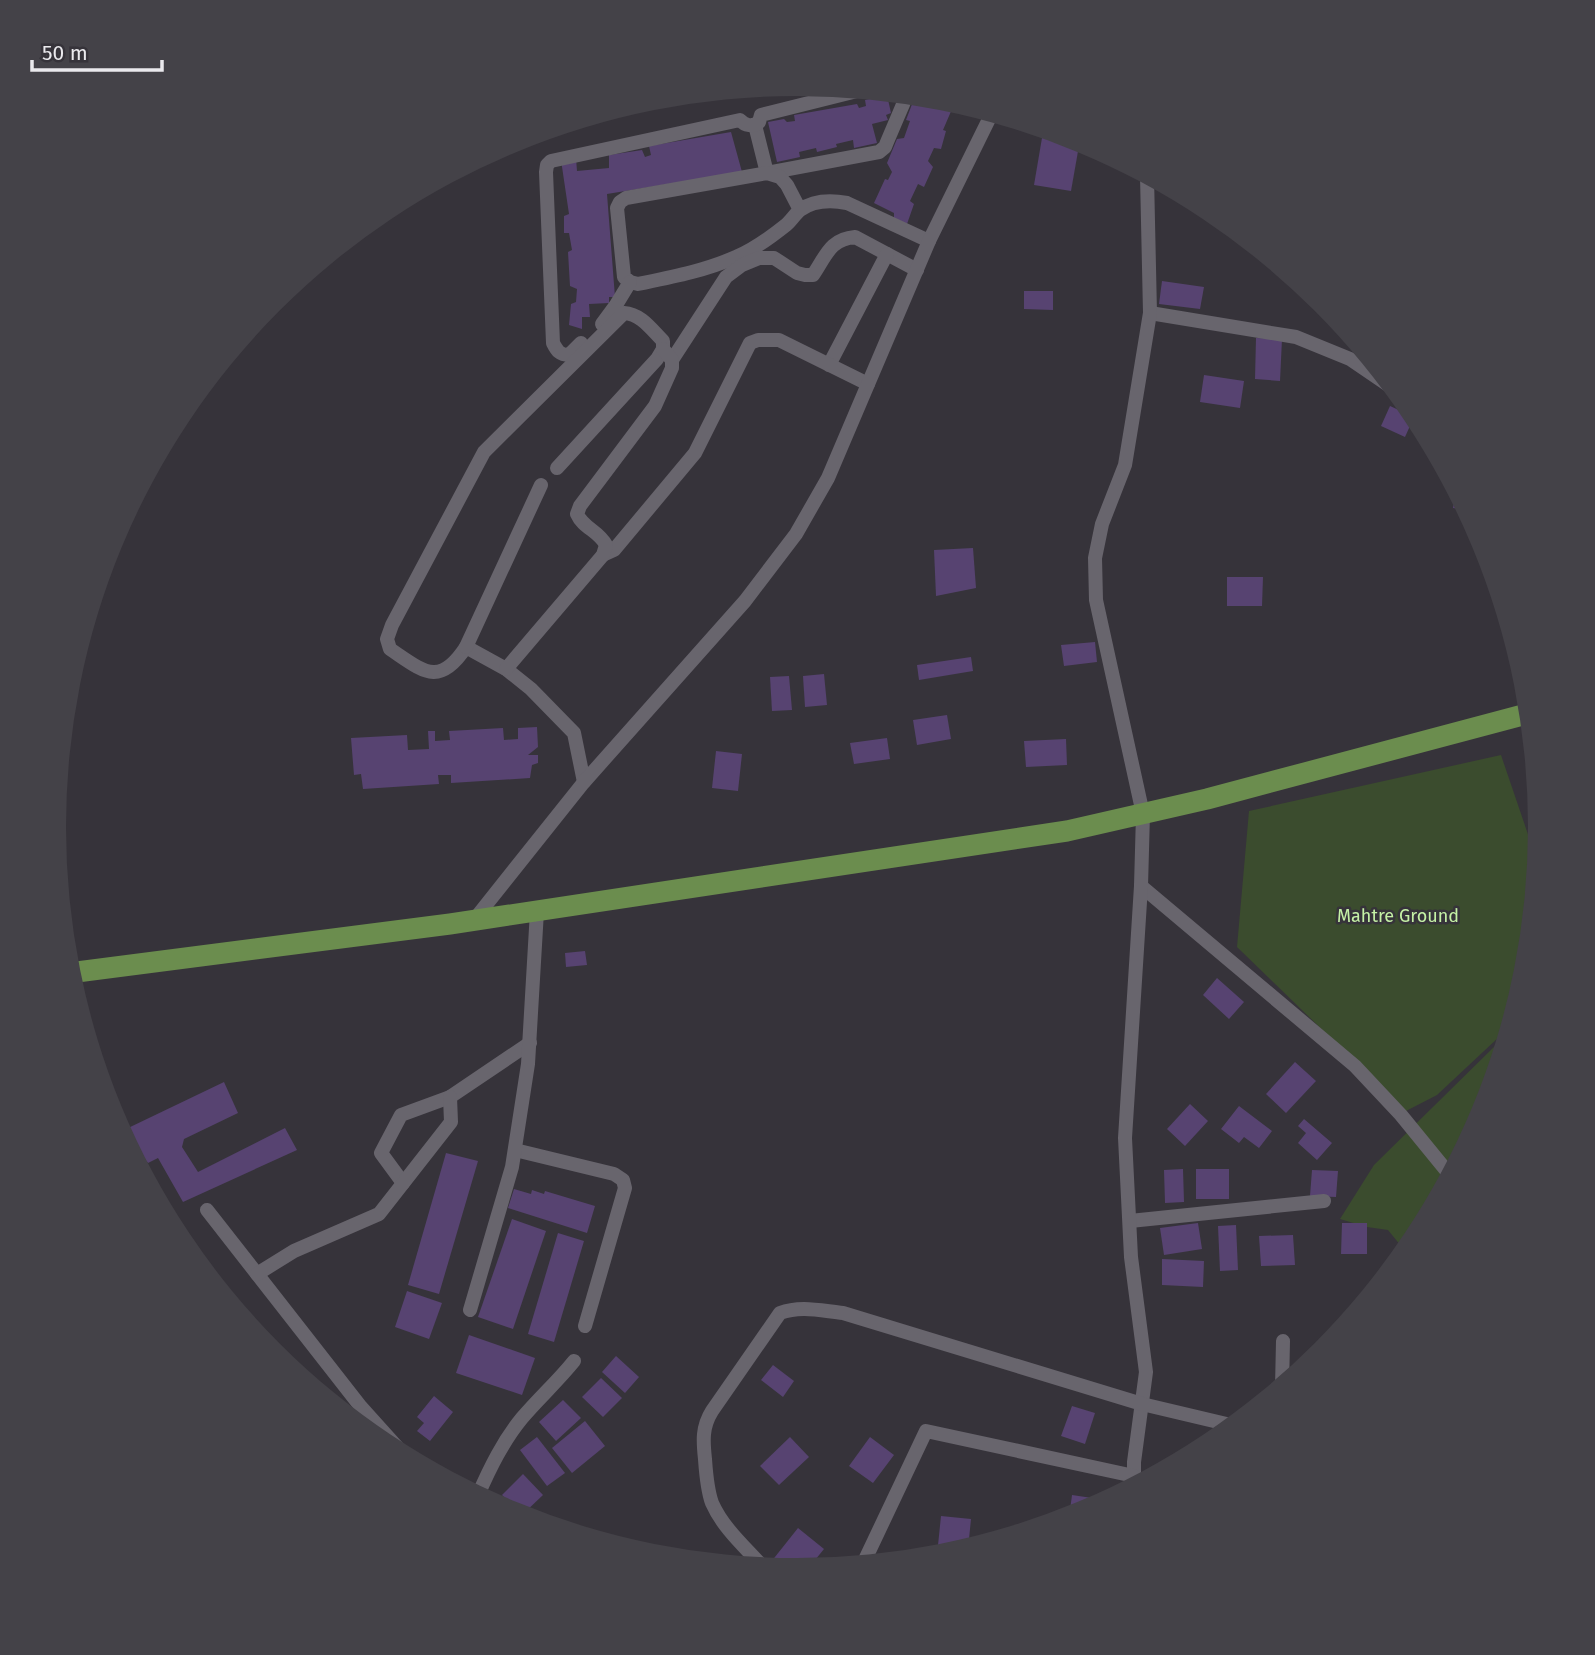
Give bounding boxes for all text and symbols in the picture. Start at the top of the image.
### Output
scale bar [32,28,161,72]
text: 50 m [42,40,88,66]
park label: Mahtre Ground [1337,905,1459,927]

